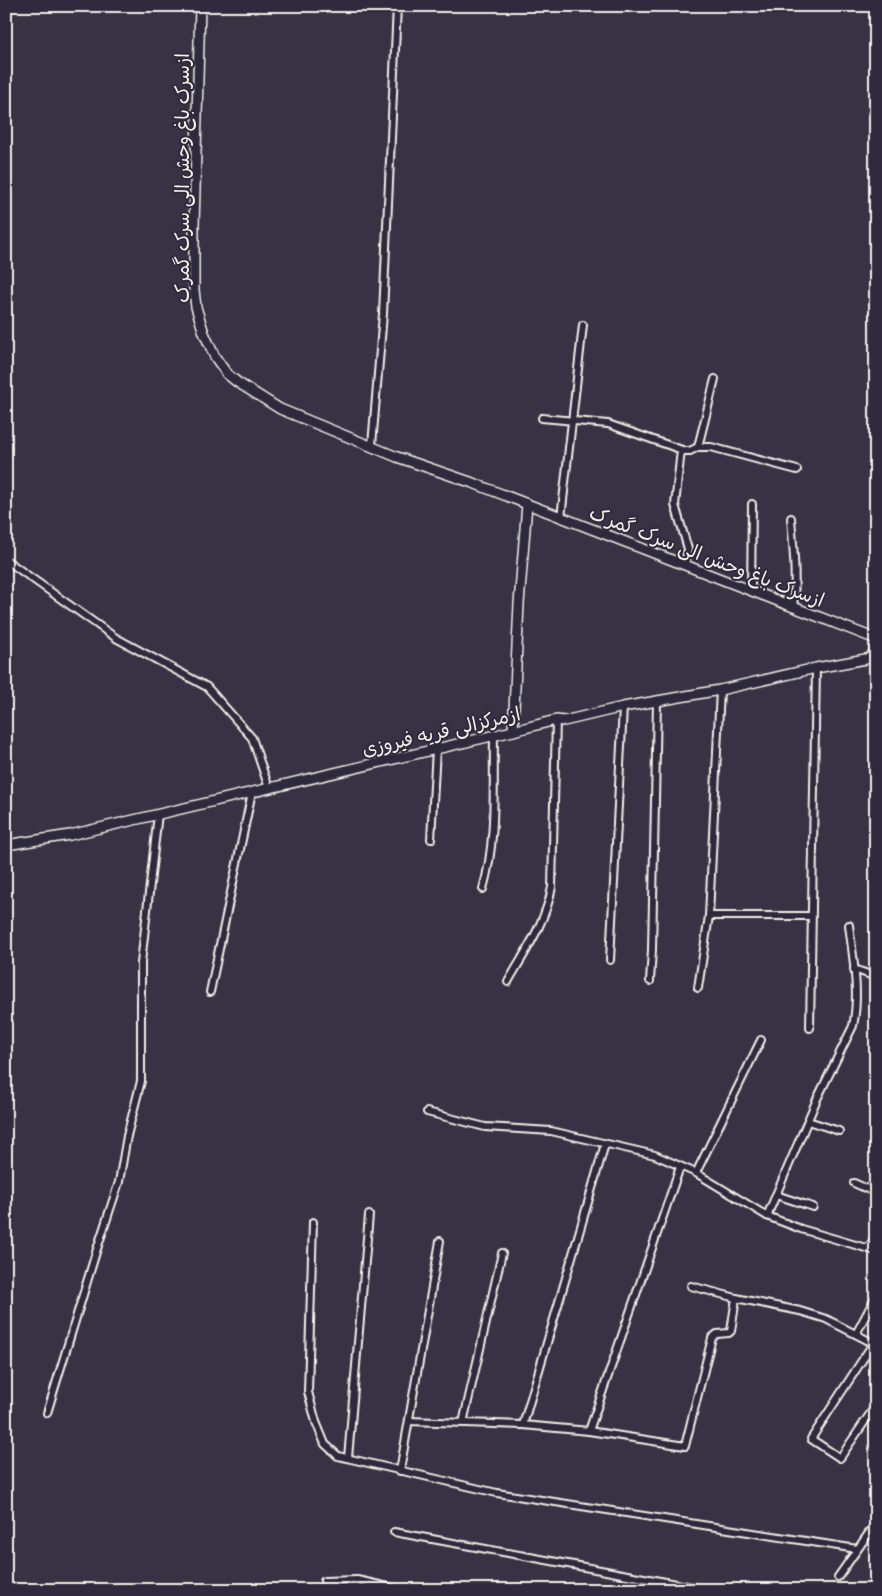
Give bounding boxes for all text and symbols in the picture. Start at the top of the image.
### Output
street label: ازسرک باغ وحش الی سرک گمرک [166,53,199,303]
street label: ازسرک باغ وحش الی سرک گمرک [584,496,829,617]
street label: ازمرکزالی قریه فیروزی [359,697,524,766]

